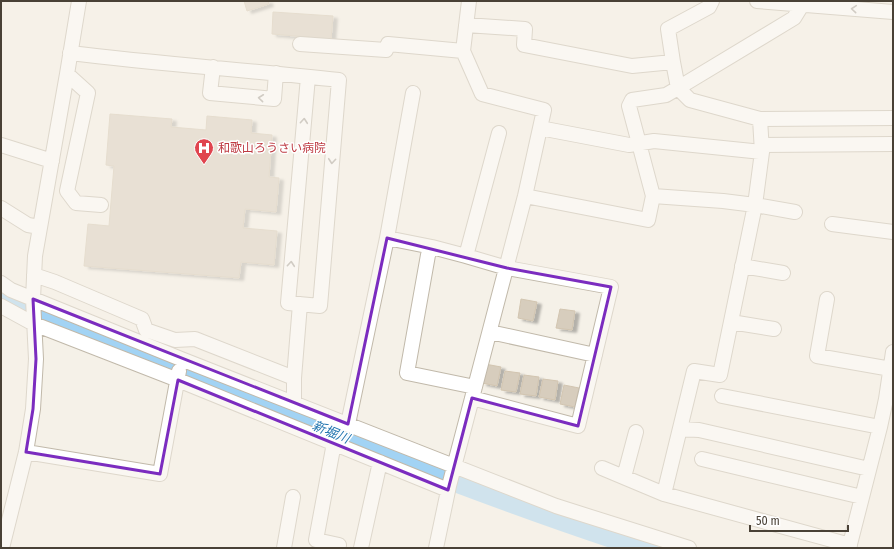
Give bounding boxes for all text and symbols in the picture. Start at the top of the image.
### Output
one-way arrow [851,5,857,14]
one-way arrow [258,94,264,103]
one-way arrow [299,118,308,124]
hospital icon: 和歌山ろうさい病院 [193,137,215,165]
place label: 和歌山ろうさい病院 [218,141,326,155]
one-way arrow [327,158,336,164]
one-way arrow [286,261,295,267]
water label: 新堀川 [310,418,354,447]
scale bar [750,507,848,533]
text: 50 m [756,514,780,528]

